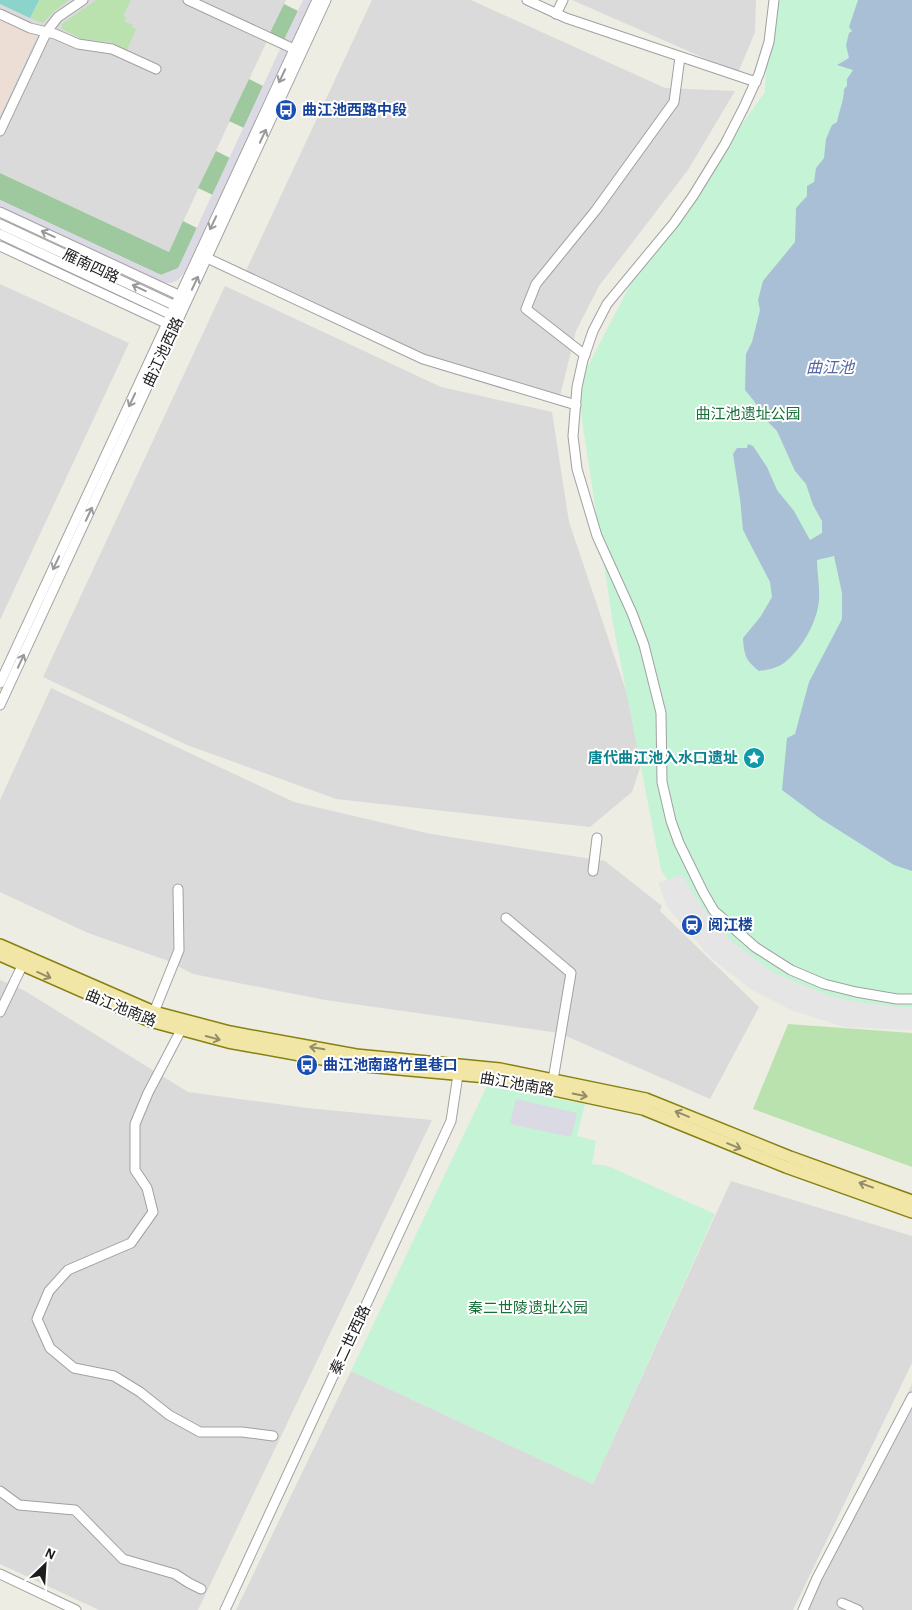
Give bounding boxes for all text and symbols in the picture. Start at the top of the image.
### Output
one-way arrow [276,68,286,83]
bus stop icon: 曲江池西路中段 [274,98,298,122]
place label: 曲江池西路中段 [302,102,407,118]
one-way arrow [259,129,268,144]
one-way arrow [208,216,218,231]
one-way arrow [41,229,56,239]
street label: 雁南四路 [60,246,122,286]
one-way arrow [190,276,200,291]
one-way arrow [132,283,147,293]
street label: 曲江池西路 [140,315,186,389]
water label: 曲江池 [806,359,856,376]
one-way arrow [126,392,136,407]
park label: 曲江池遗址公园 [695,406,801,422]
one-way arrow [84,506,94,521]
one-way arrow [51,555,60,570]
one-way arrow [17,654,26,669]
place icon: 唐代曲江池入水口遗址 [742,746,766,770]
place label: 唐代曲江池入水口遗址 [588,749,738,766]
station icon: 阅江楼 [680,913,704,937]
place label: 阅江楼 [708,917,753,933]
one-way arrow [36,971,51,981]
street label: 曲江池南路 [83,987,159,1029]
one-way arrow [204,1033,220,1043]
one-way arrow [309,1042,325,1052]
bus stop icon: 曲江池南路竹里巷口 [295,1053,319,1077]
place label: 曲江池南路竹里巷口 [323,1057,458,1073]
street label: 曲江池南路 [479,1070,555,1098]
one-way arrow [572,1091,588,1101]
one-way arrow [675,1109,690,1118]
one-way arrow [726,1141,741,1151]
one-way arrow [859,1180,874,1189]
park label: 秦二世陵遗址公园 [468,1300,588,1316]
street label: 秦二世西路 [327,1303,373,1377]
north arrow [20,1540,70,1590]
text: N [43,1546,57,1563]

